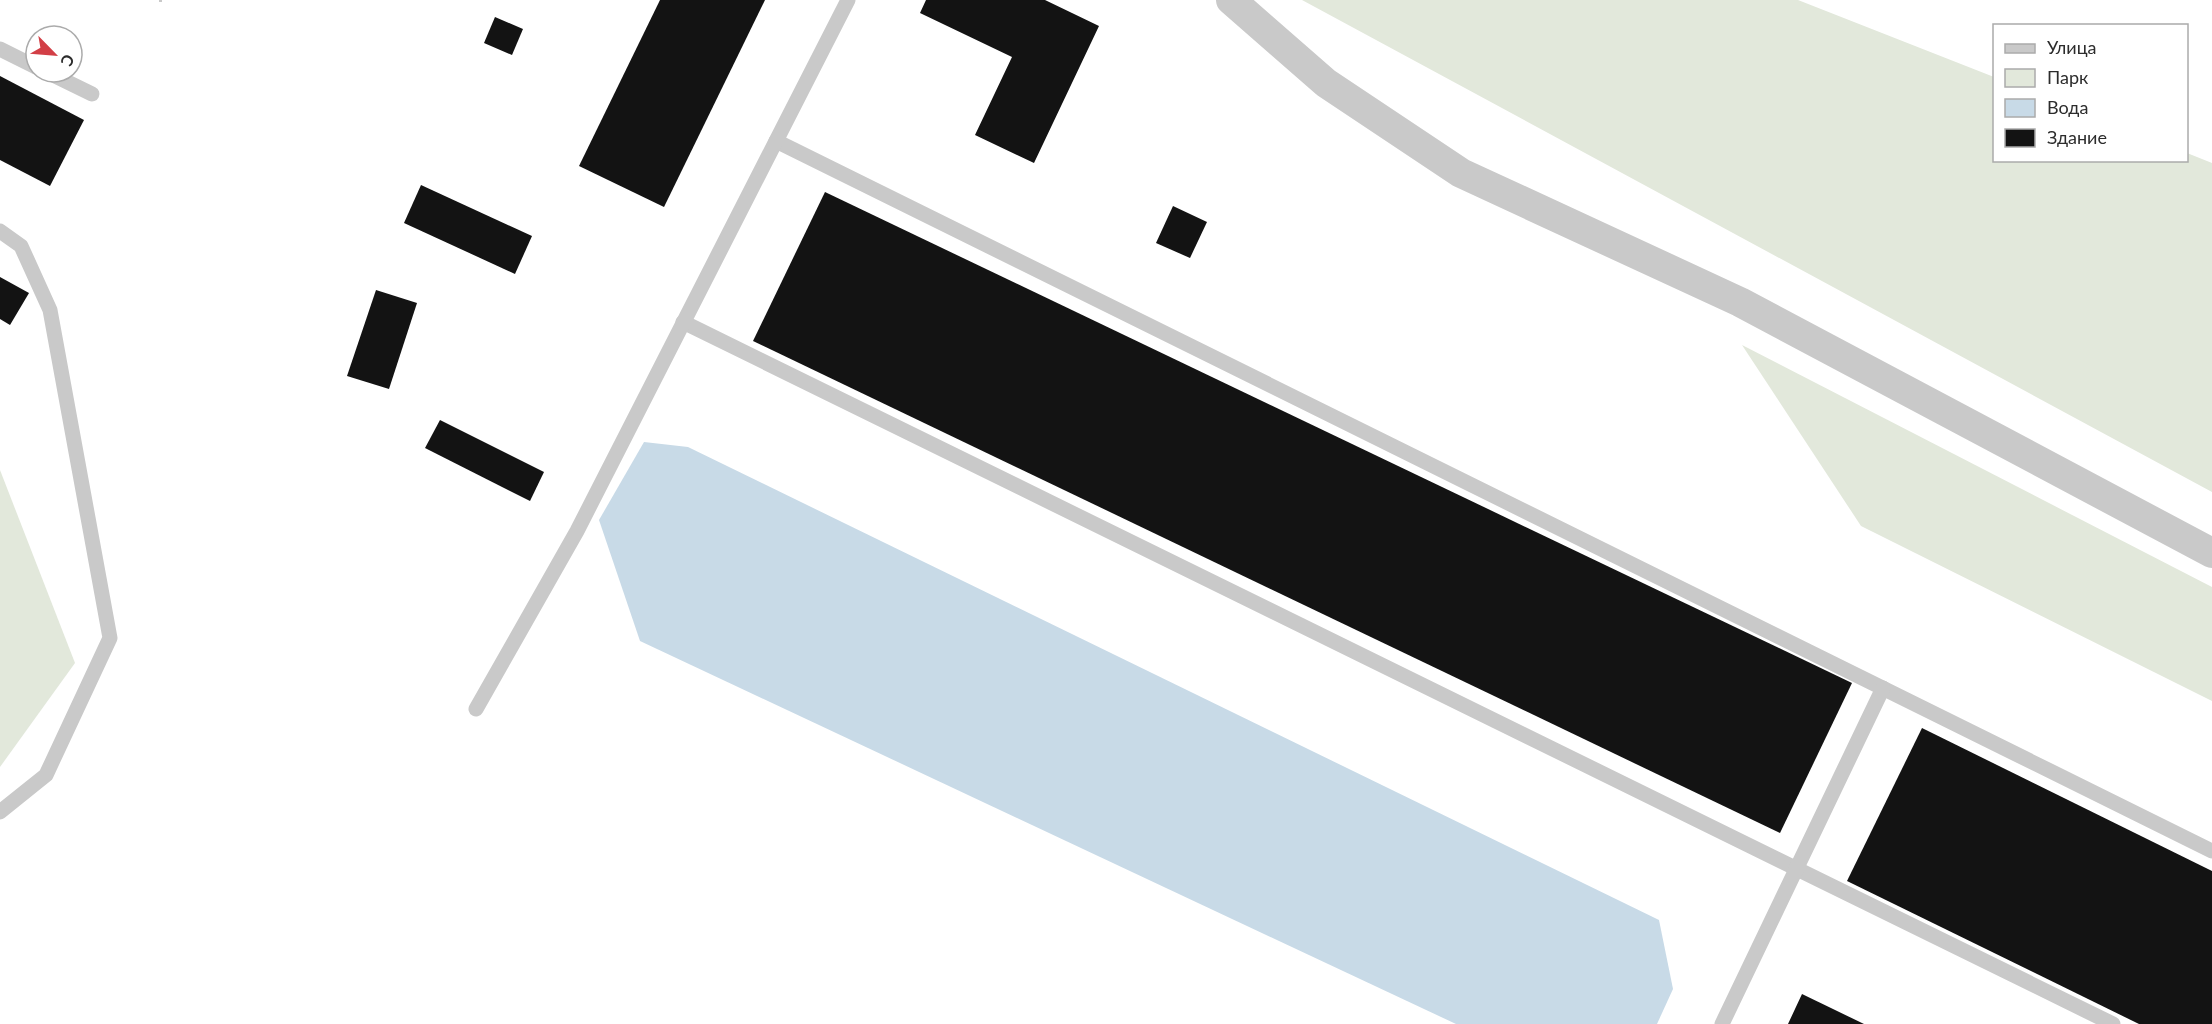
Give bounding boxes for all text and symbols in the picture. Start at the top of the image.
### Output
north arrow [24,24,84,84]
legend [1993,24,2188,162]
text: Улица [2047,36,2097,58]
text: С [57,52,79,70]
text: Парк [2047,66,2089,88]
text: Вода [2047,96,2088,118]
text: Здание [2047,126,2107,148]

